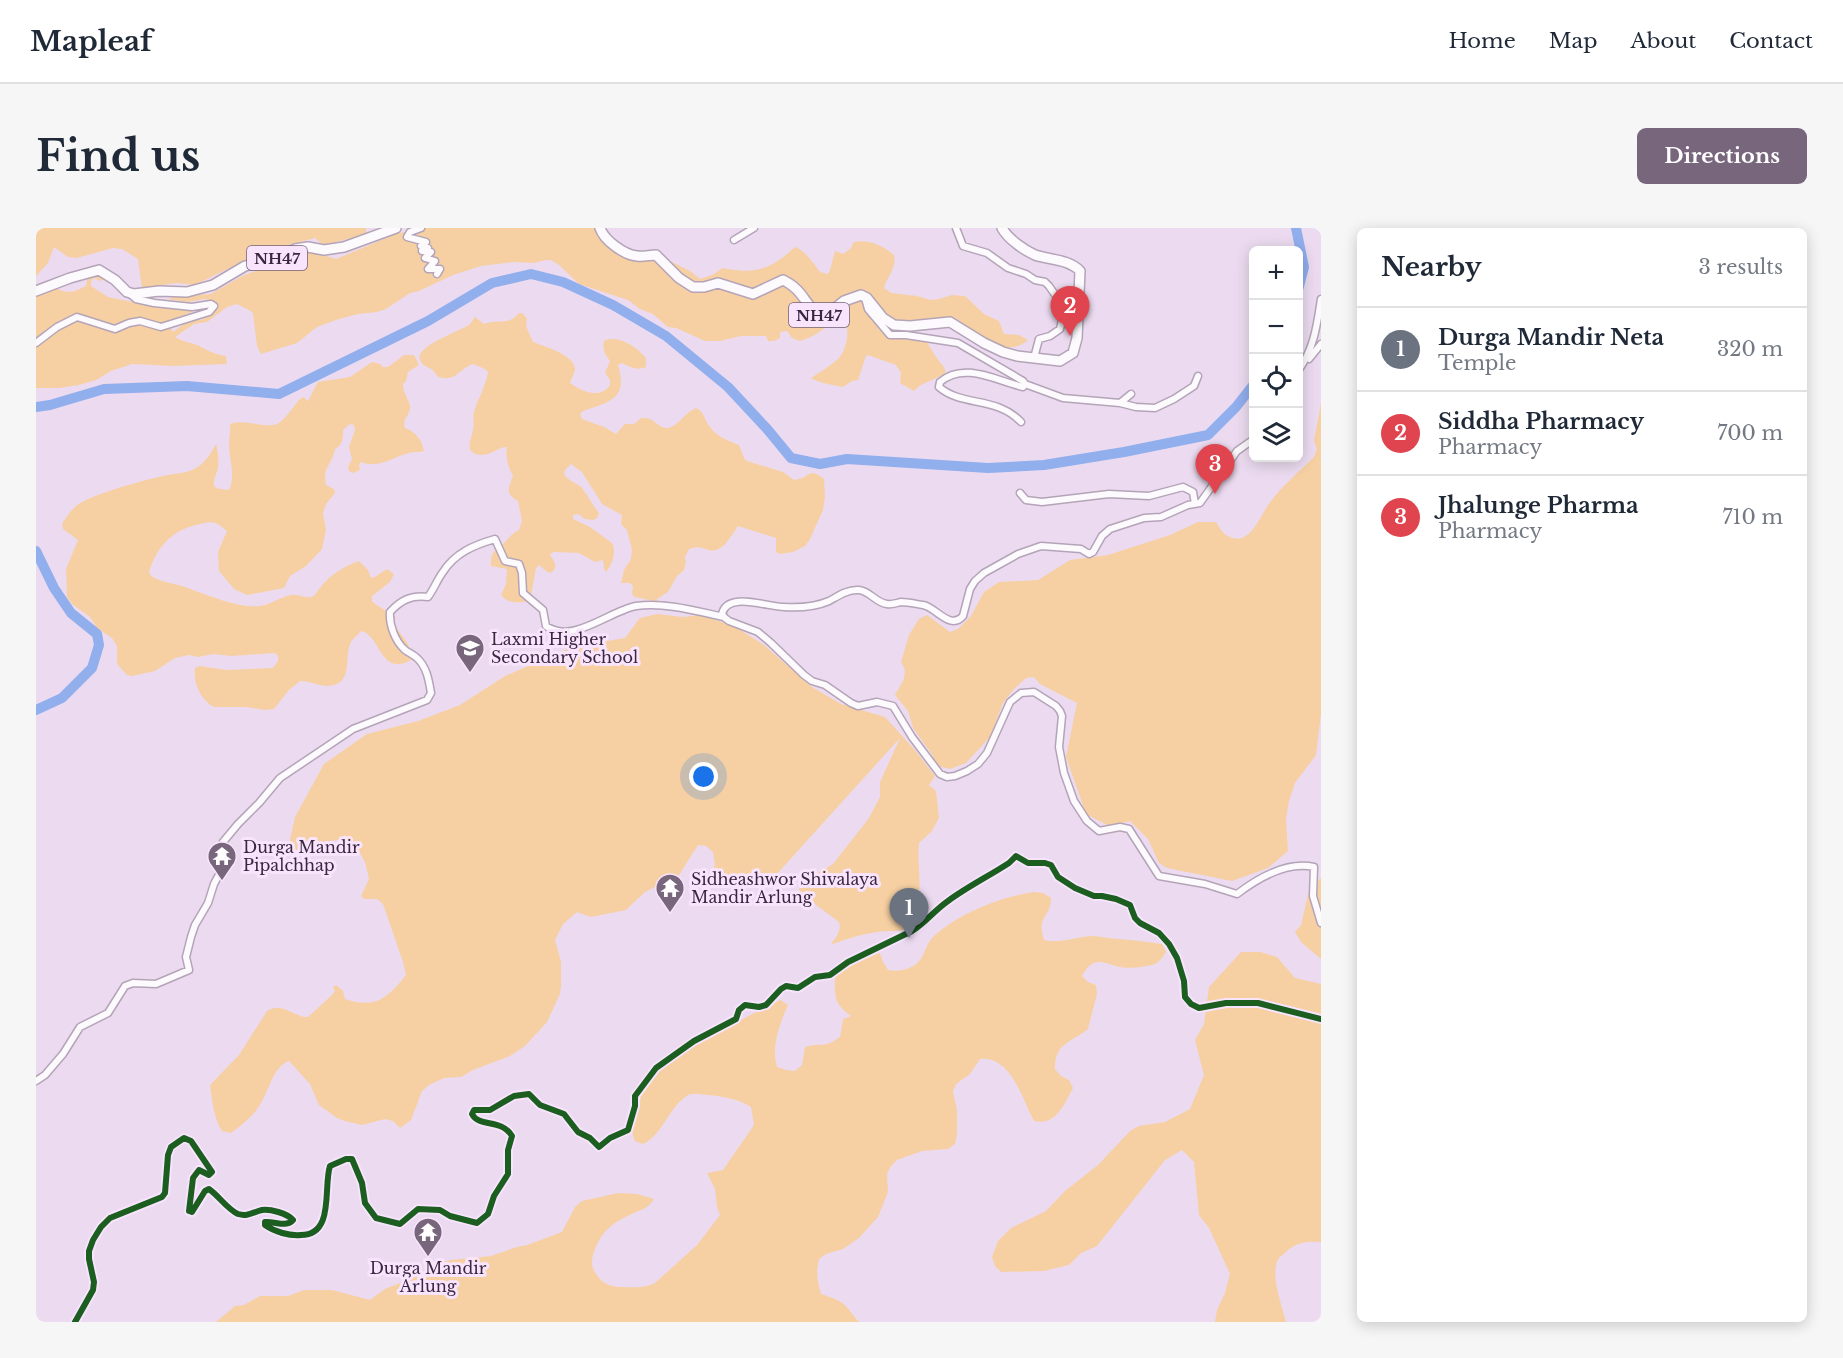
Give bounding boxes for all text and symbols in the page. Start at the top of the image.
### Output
text: Mapleaf [30,24,152,59]
text: Home [1449,28,1516,54]
text: Map [1549,28,1597,54]
text: About [1630,28,1696,54]
text: Contact [1729,28,1813,54]
button: Directions [1637,128,1807,184]
text: Find us [36,130,200,182]
road number: NH47 [247,246,307,270]
map controls [1249,246,1303,462]
button: + [1249,246,1303,300]
text: Nearby [1381,251,1482,283]
text: 3 results [1699,255,1783,279]
pin: 2 [1050,286,1090,336]
button: − [1249,300,1303,354]
road number: NH47 [789,303,849,327]
text: Durga Mandir Neta [1438,324,1664,351]
text: 1 [1396,337,1405,361]
text: 320 m [1717,337,1783,361]
text: Temple [1438,351,1516,375]
button: locate [1249,354,1303,408]
button: layers [1249,408,1303,462]
text: Siddha Pharmacy [1438,408,1644,435]
text: 2 [1394,421,1407,445]
text: 700 m [1717,421,1783,445]
text: Pharmacy [1438,435,1542,459]
pin: 3 [1196,444,1234,494]
text: Jhalunge Pharma [1438,492,1639,519]
text: 3 [1394,505,1407,529]
text: 710 m [1723,505,1783,529]
text: Pharmacy [1438,519,1542,543]
place label: Laxmi Higher Secondary School [491,629,638,667]
school or university icon: Laxmi Higher Secondary School [454,632,486,674]
your location [689,762,718,791]
place label: Durga Mandir Pipalchhap [243,837,360,875]
temple icon: Durga Mandir Pipalchhap [206,840,238,882]
place label: Sidheashwor Shivalaya Mandir Arlung [691,869,878,907]
temple icon: Sidheashwor Shivalaya Mandir Arlung [654,872,686,914]
pin: 1 [890,888,928,938]
temple icon: Durga Mandir Arlung [412,1216,444,1258]
place label: Durga Mandir Arlung [370,1258,487,1296]

